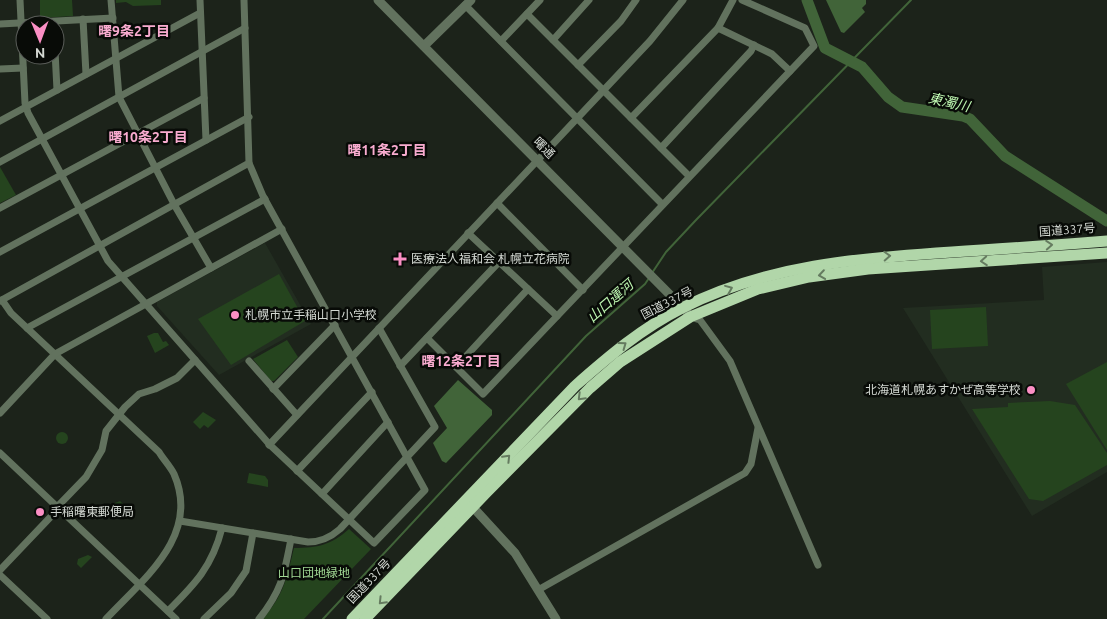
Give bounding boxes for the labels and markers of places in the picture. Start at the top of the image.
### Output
marker: 医療法人福和会 札幌立花病院 [393,252,407,266]
place label: 医療法人福和会 札幌立花病院 [411,252,570,265]
place label: 札幌市立手稲山口小学校 [245,308,377,321]
marker: 札幌市立手稲山口小学校 [229,309,241,321]
place label: 北海道札幌あすかぜ高等学校 [865,383,1021,396]
marker: 北海道札幌あすかぜ高等学校 [1025,384,1037,396]
place label: 手稲曙東郵便局 [50,505,134,518]
marker: 手稲曙東郵便局 [34,506,46,518]

